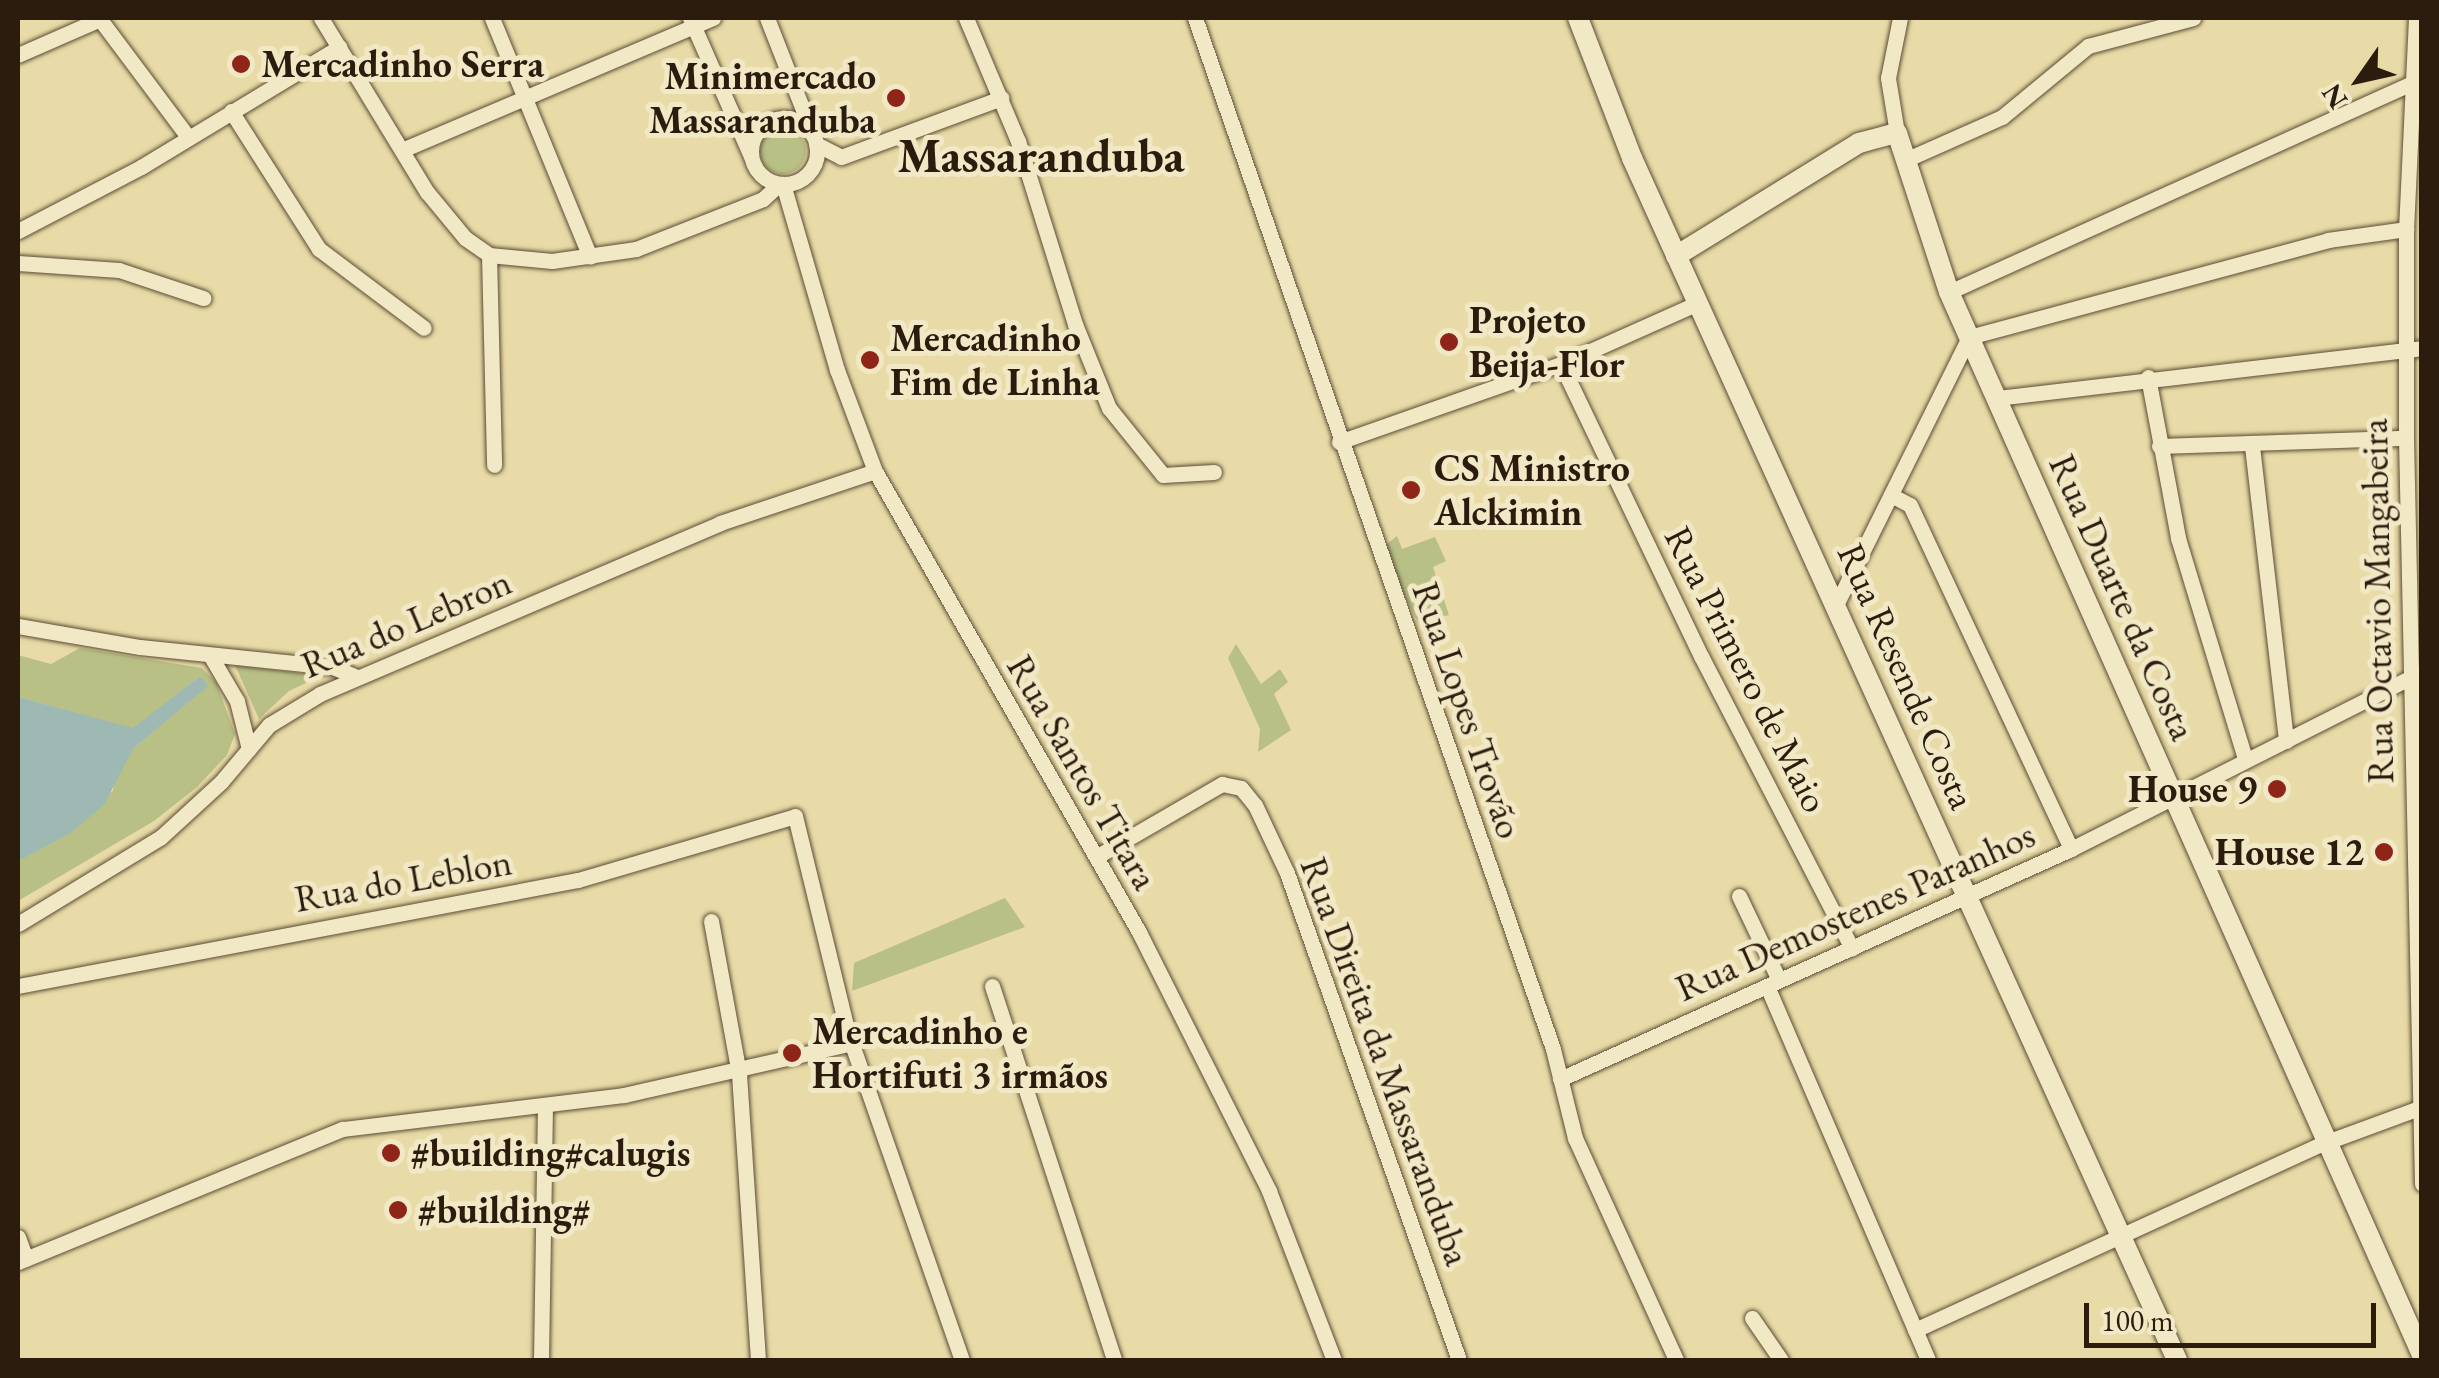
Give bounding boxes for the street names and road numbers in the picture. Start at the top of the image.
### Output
street label: Rua Octavio Mangabeira [2351,418,2403,784]
street label: Rua Duarte da Costa [2040,447,2206,747]
street label: Rua Primero de Maio [1655,518,1839,820]
street label: Rua Resende Costa [1828,536,1986,816]
street label: Rua do Lebron [294,558,518,688]
street label: Rua Lopes Trovão [1403,576,1533,844]
street label: Rua Santos Titara [997,647,1169,897]
street label: Rua Demostenes Paranhos [1668,811,2042,1011]
street label: Rua do Leblon [291,838,515,922]
street label: Rua Direita da Massaranduba [1291,851,1481,1271]

